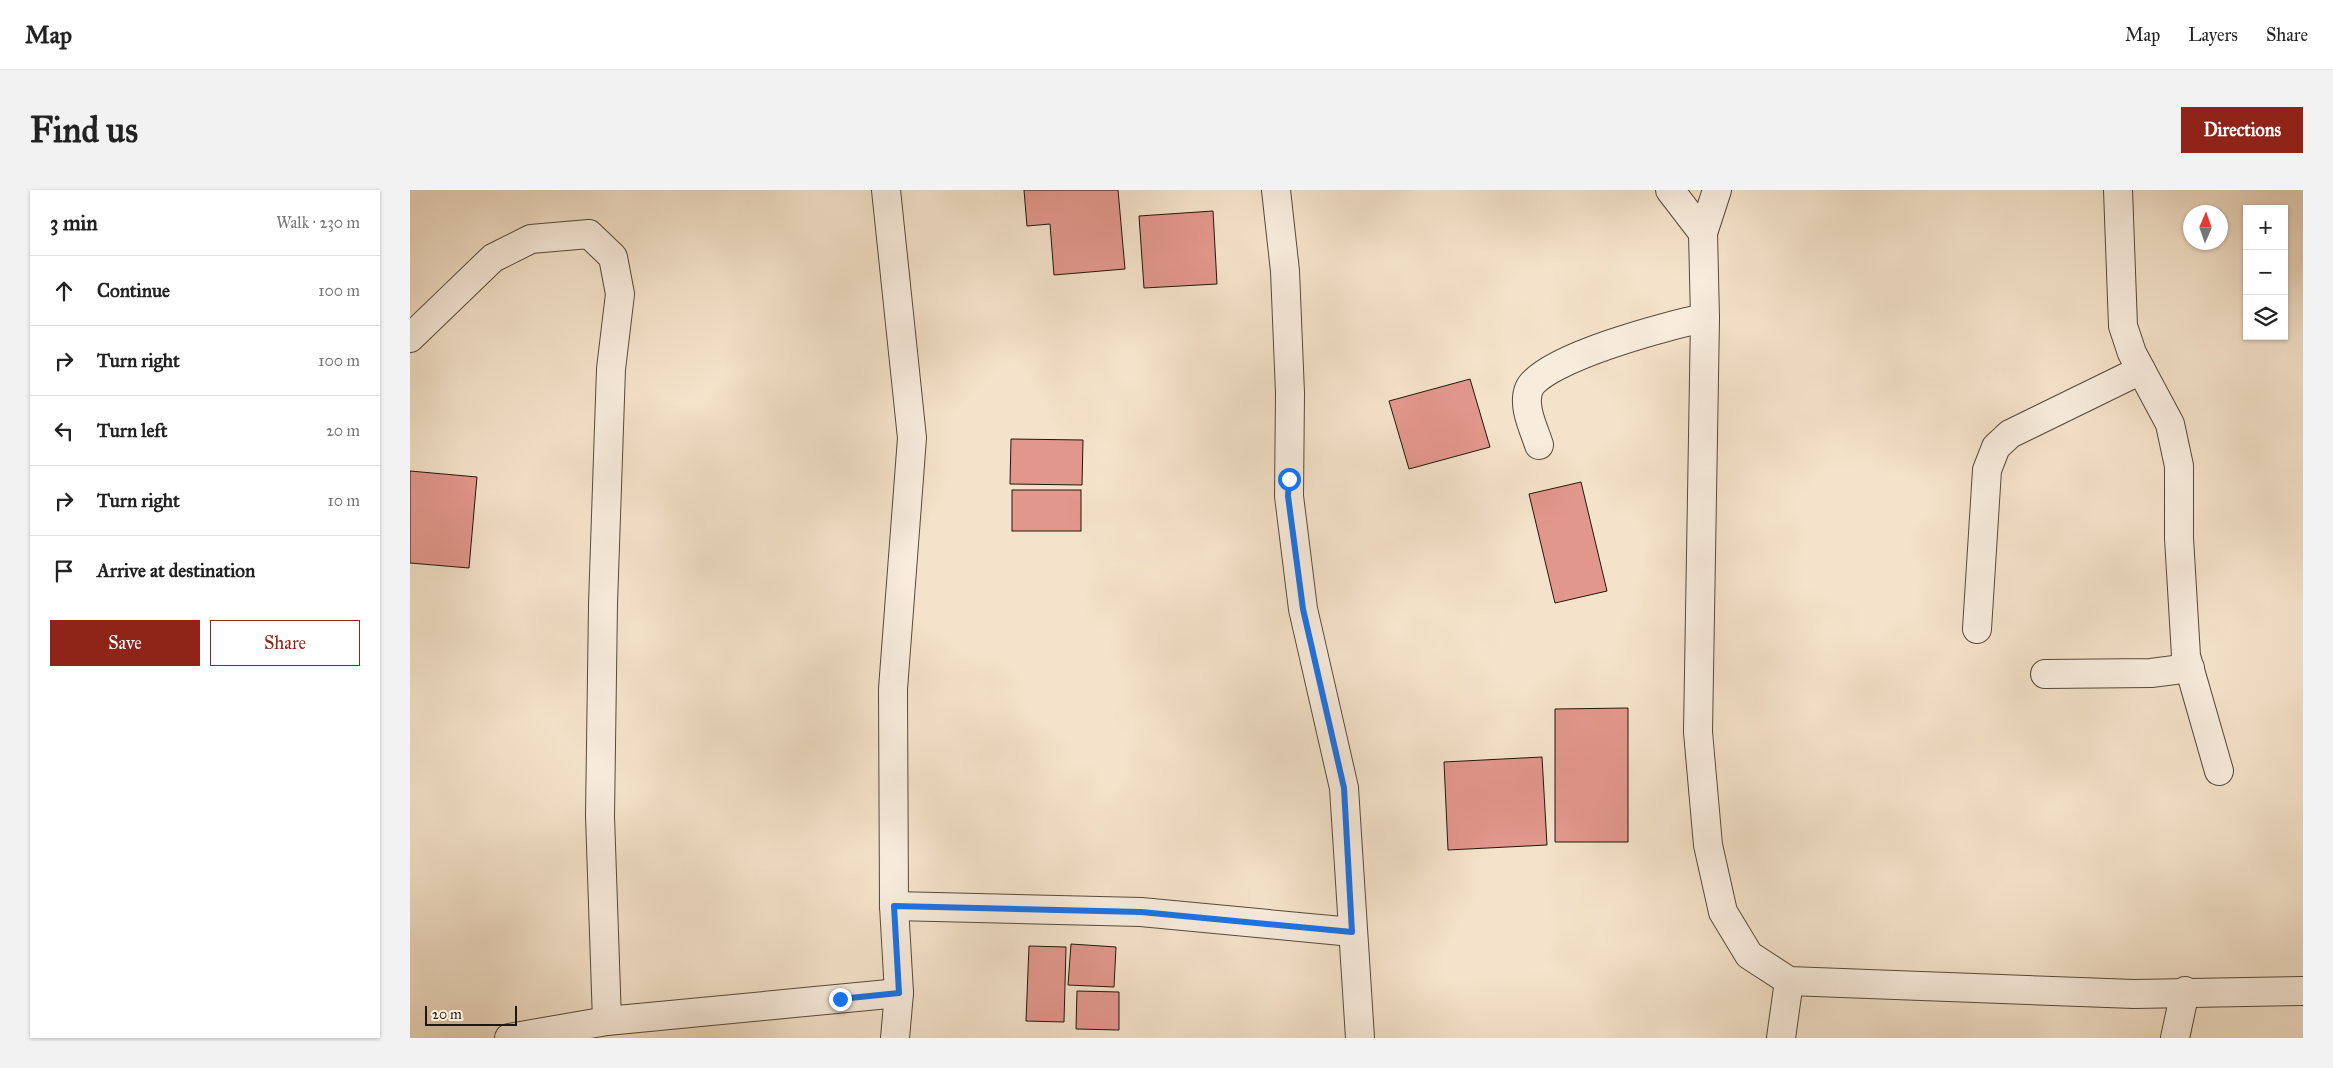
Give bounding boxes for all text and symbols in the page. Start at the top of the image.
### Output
text: Map [25,20,72,50]
text: Map [2125,24,2160,46]
text: Layers [2188,24,2238,46]
text: Share [2266,24,2308,46]
button: Directions [2181,107,2303,153]
text: Find us [30,109,138,152]
north arrow [2183,205,2228,250]
map controls [2243,205,2288,340]
button: + [2243,205,2288,250]
text: 3 min [50,210,98,236]
text: Walk · 230 m [276,213,360,232]
button: − [2243,250,2288,295]
icon: ahead [50,277,78,305]
text: Continue [97,279,170,302]
text: 100 m [318,281,360,300]
button: layers [2243,295,2288,340]
icon: right [50,347,78,375]
text: Turn right [97,349,180,372]
text: 100 m [318,351,360,370]
icon: left [50,417,78,445]
text: Turn left [97,419,167,442]
text: 20 m [326,421,360,440]
route start [1278,468,1301,491]
icon: right [50,487,78,515]
text: Turn right [97,489,180,512]
text: 10 m [328,491,360,510]
icon: arrive [50,557,78,585]
text: Arrive at destination [97,559,255,582]
button: Save [50,620,200,666]
button: Share [210,620,360,666]
route end [829,988,852,1011]
scale bar [425,1003,518,1026]
text: 20 m [432,1006,462,1023]

